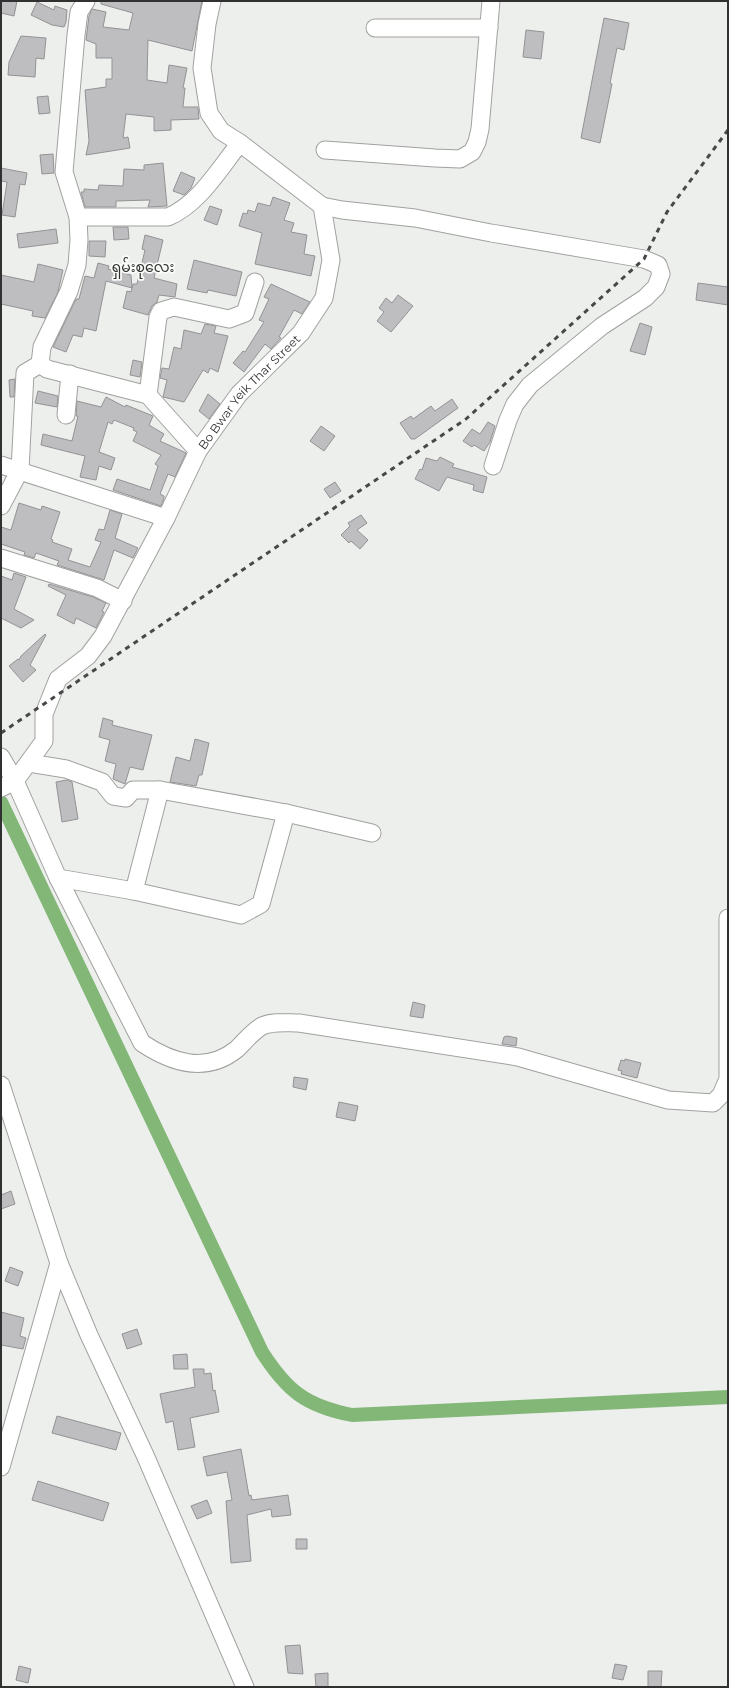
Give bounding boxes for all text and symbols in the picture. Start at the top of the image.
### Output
district label: ရှမ်းစုလေး [112,257,174,279]
street label: Bo Bwar Yeik Thar Street [194,331,303,452]

